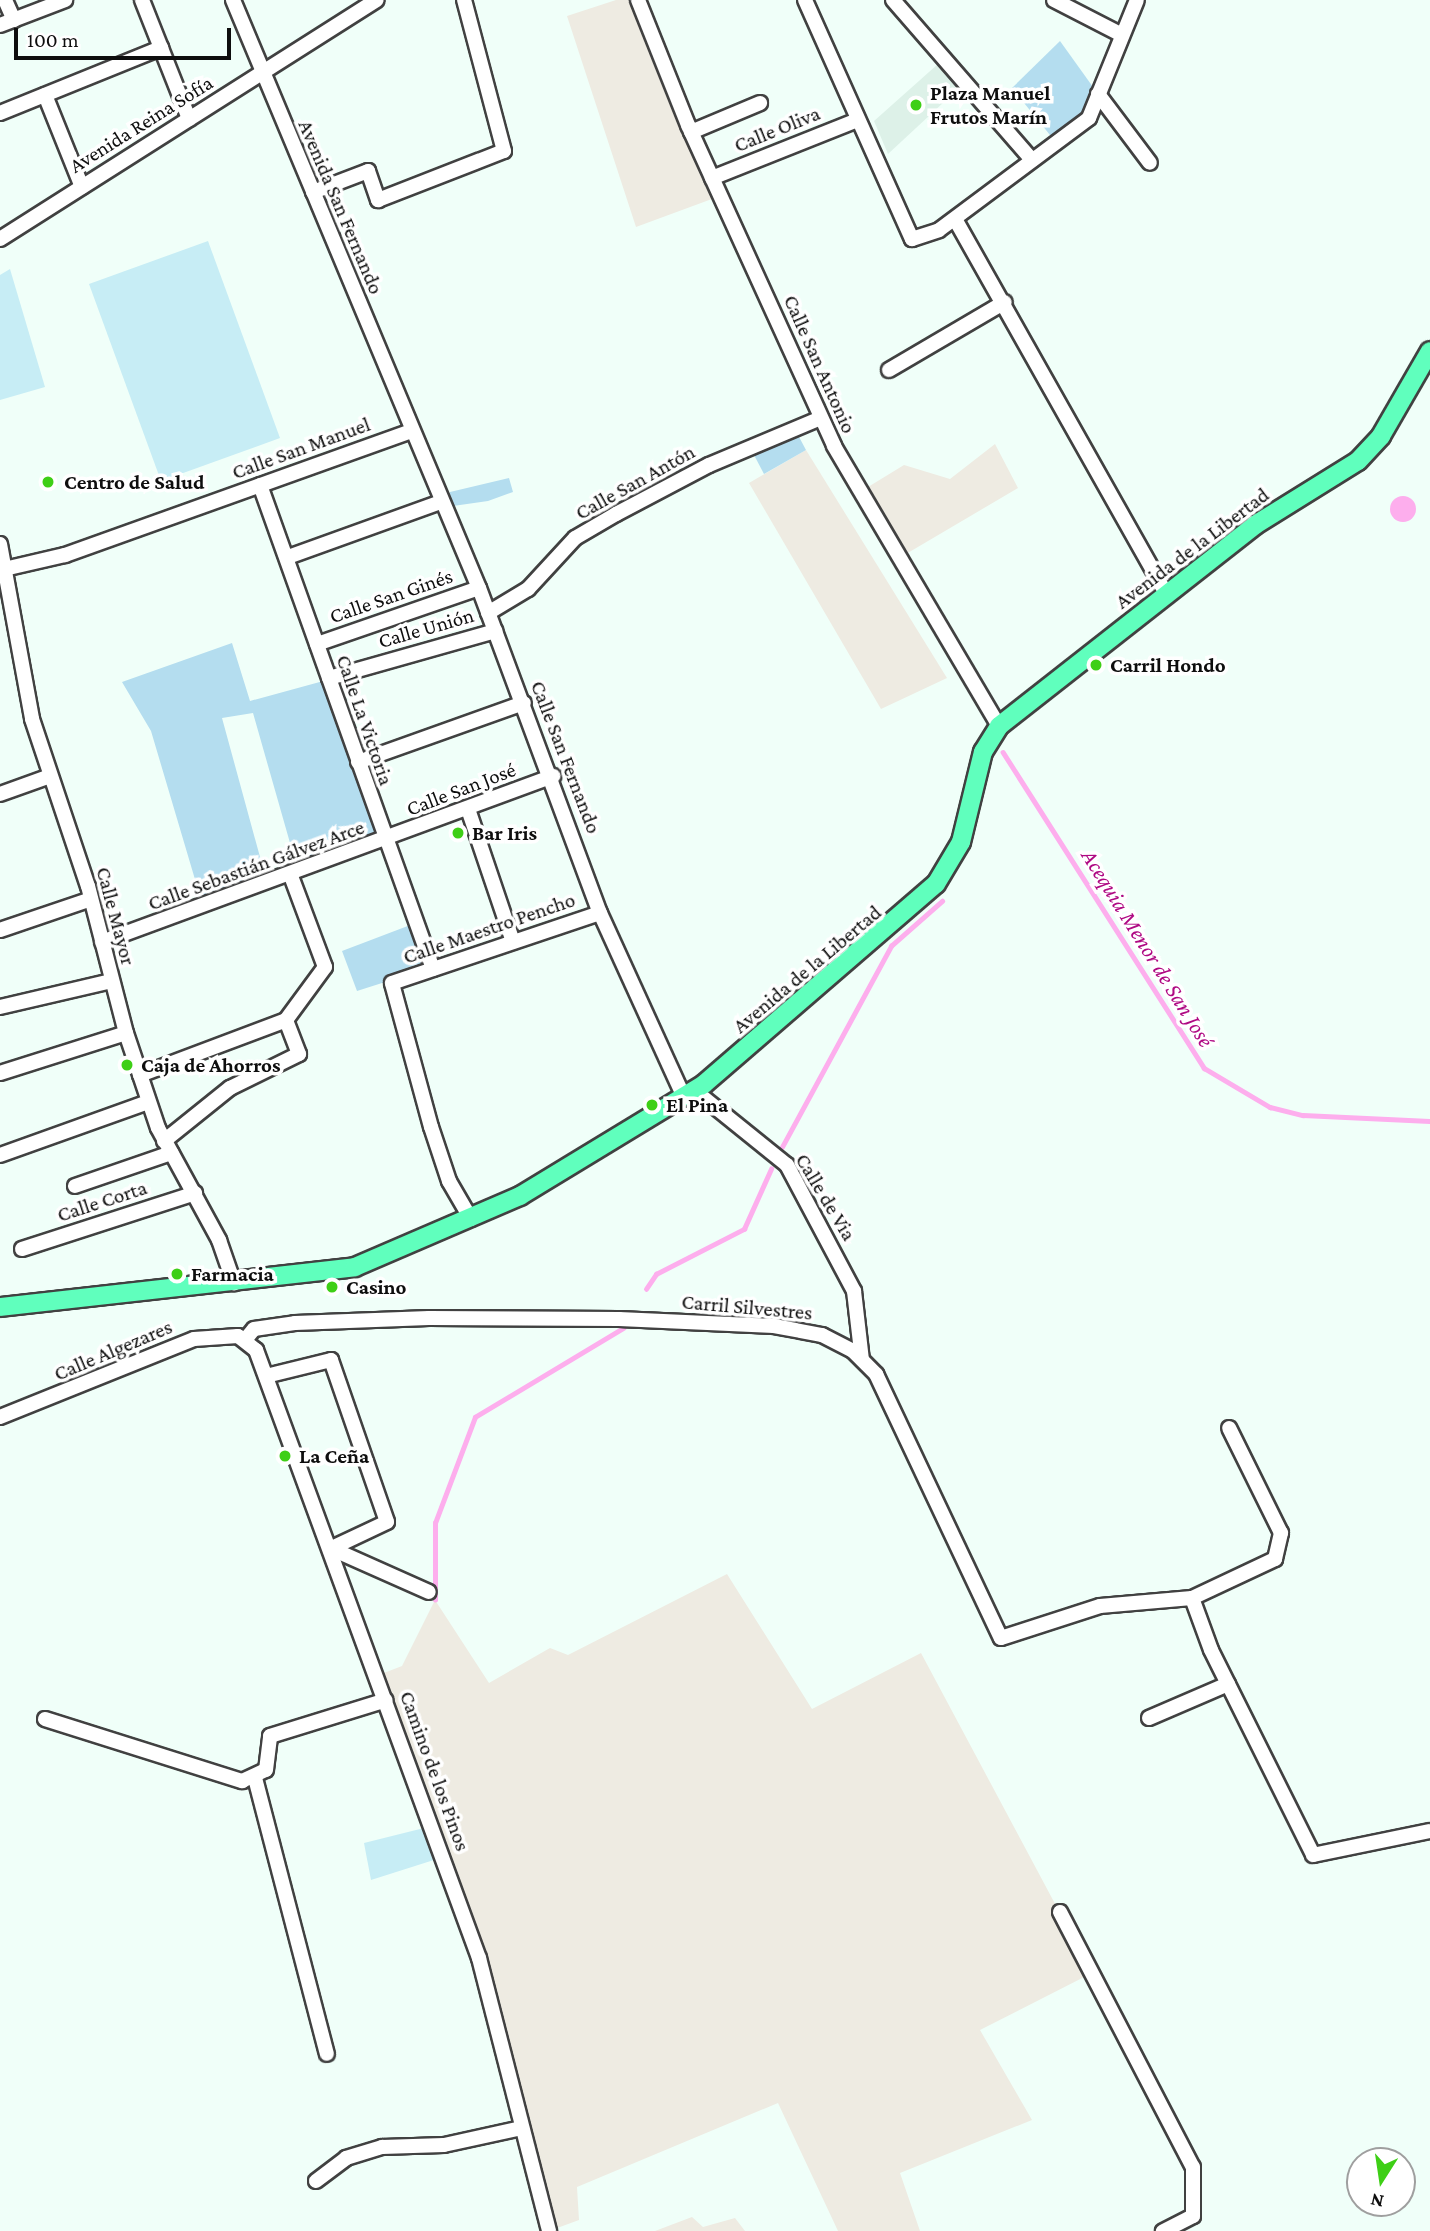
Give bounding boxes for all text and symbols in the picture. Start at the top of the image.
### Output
scale bar [18,14,234,58]
text: 100 m [27,28,79,52]
street label: Avenida Reina Sofía [65,70,217,178]
place label: Plaza Manuel Frutos Marín [930,80,1050,130]
marker: Plaza Manuel Frutos Marín [908,97,924,113]
street label: Calle Oliva [730,100,824,158]
street label: Avenida San Fernando [293,116,389,298]
street label: Calle San Antonio [778,291,862,437]
street label: Calle San Manuel [228,411,374,485]
street label: Calle San Antón [571,439,699,525]
place label: Centro de Salud [64,469,204,495]
marker: Centro de Salud [38,472,58,492]
street label: Avenida de la Libertad [1110,482,1274,614]
street label: Calle San Ginés [326,563,456,629]
street label: Calle Unión [375,602,477,654]
street label: Calle La Victoria [331,652,399,788]
place label: Carril Hondo [1110,652,1226,678]
marker: Carril Hondo [1088,657,1104,673]
street label: Calle San Fernando [525,677,607,837]
street label: Calle San José [403,757,519,821]
street label: Calle Sebastián Gálvez Arce [144,814,368,916]
place label: Bar Iris [472,820,537,846]
marker: Bar Iris [450,825,466,841]
water label: Acequia Menor de San José [1076,844,1220,1052]
street label: Calle Mayor [91,864,141,968]
street label: Calle Maestro Pencho [400,887,578,969]
street label: Avenida de la Libertad [728,900,886,1038]
place label: Caja de Ahorros [141,1052,280,1078]
marker: Caja de Ahorros [119,1057,135,1073]
place label: El Pina [666,1092,728,1118]
marker: El Pina [644,1097,660,1113]
street label: Calle de Via [790,1149,862,1245]
street label: Calle Corta [54,1175,150,1227]
place label: Farmacia [191,1261,274,1287]
marker: Farmacia [169,1266,185,1282]
place label: Casino [346,1274,407,1300]
marker: Casino [324,1279,340,1295]
street label: Carril Silvestres [681,1289,813,1325]
street label: Calle Algezares [50,1314,176,1386]
place label: La Ceña [299,1443,369,1469]
marker: La Ceña [277,1448,293,1464]
street label: Camino de los Pinos [394,1688,476,1854]
north arrow [1346,2147,1416,2217]
text: N [1368,2189,1385,2213]

